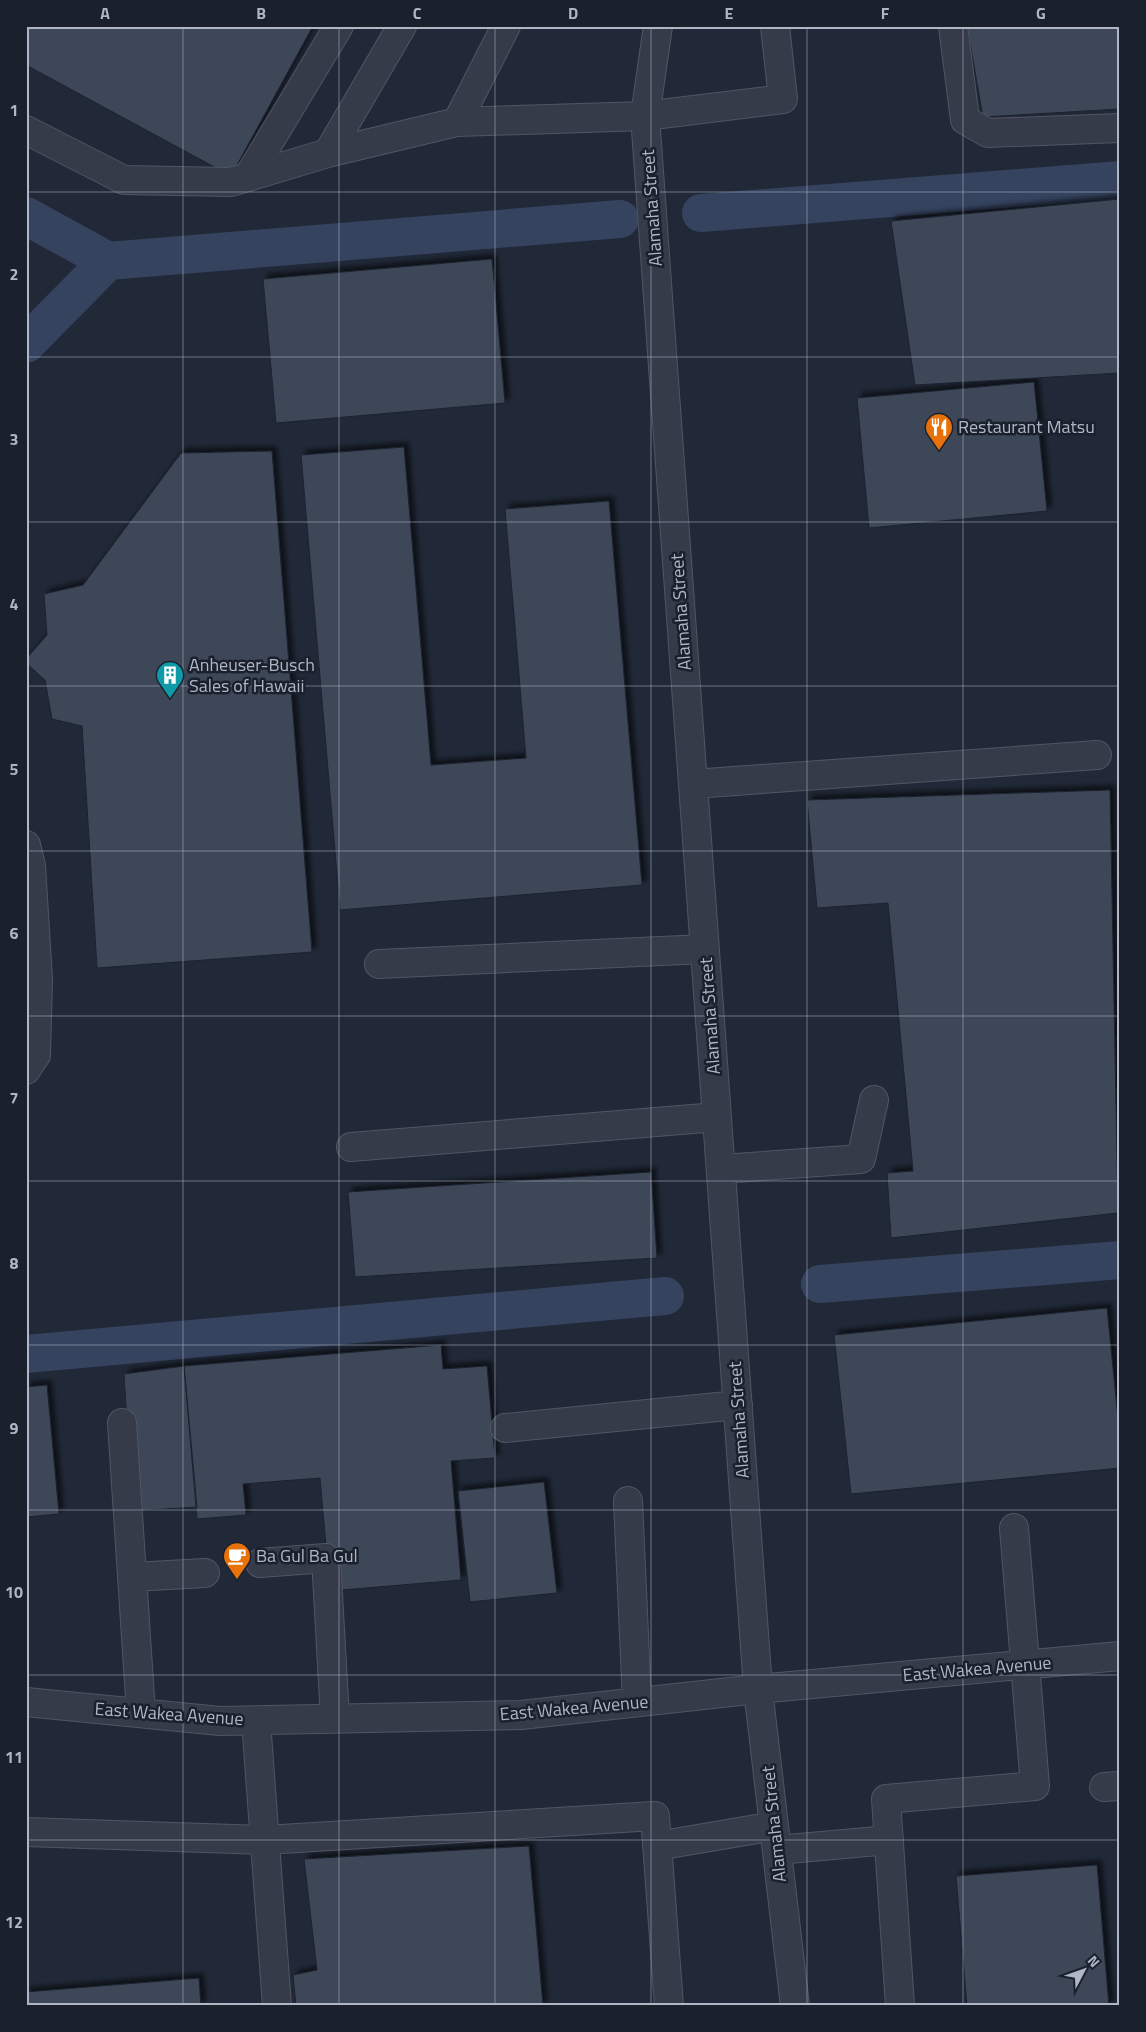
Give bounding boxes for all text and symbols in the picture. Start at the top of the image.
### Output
text: A [100,1,110,25]
text: B [256,1,266,25]
text: C [413,1,422,25]
text: D [568,1,578,25]
text: E [725,1,734,25]
text: F [881,1,890,25]
text: G [1036,1,1046,25]
text: 1 [10,98,18,122]
street label: Alamaha Street [634,148,669,267]
text: 2 [10,262,18,286]
restaurant icon: Restaurant Matsu [924,412,954,451]
place label: Restaurant Matsu [958,413,1095,440]
text: 3 [10,427,18,451]
street label: Alamaha Street [663,552,698,671]
text: 4 [10,592,19,616]
place label: Anheuser-Busch Sales of Hawaii [189,651,315,699]
building icon: Anheuser-Busch Sales of Hawaii [155,660,185,699]
text: 5 [10,757,19,781]
text: 6 [10,921,19,945]
street label: Alamaha Street [692,956,727,1075]
text: 7 [10,1086,18,1110]
text: 8 [10,1251,19,1275]
street label: Alamaha Street [721,1360,756,1479]
text: 9 [10,1416,19,1440]
cafe icon: Ba Gul Ba Gul [222,1541,252,1580]
place label: Ba Gul Ba Gul [256,1542,358,1569]
text: 10 [5,1580,23,1604]
street label: East Wakea Avenue [902,1649,1052,1688]
street label: East Wakea Avenue [499,1688,649,1727]
street label: East Wakea Avenue [94,1695,244,1732]
text: 11 [5,1745,23,1769]
street label: Alamaha Street [754,1764,793,1884]
text: 12 [5,1910,23,1934]
north arrow [1058,1944,1108,1994]
text: N [1083,1951,1105,1972]

